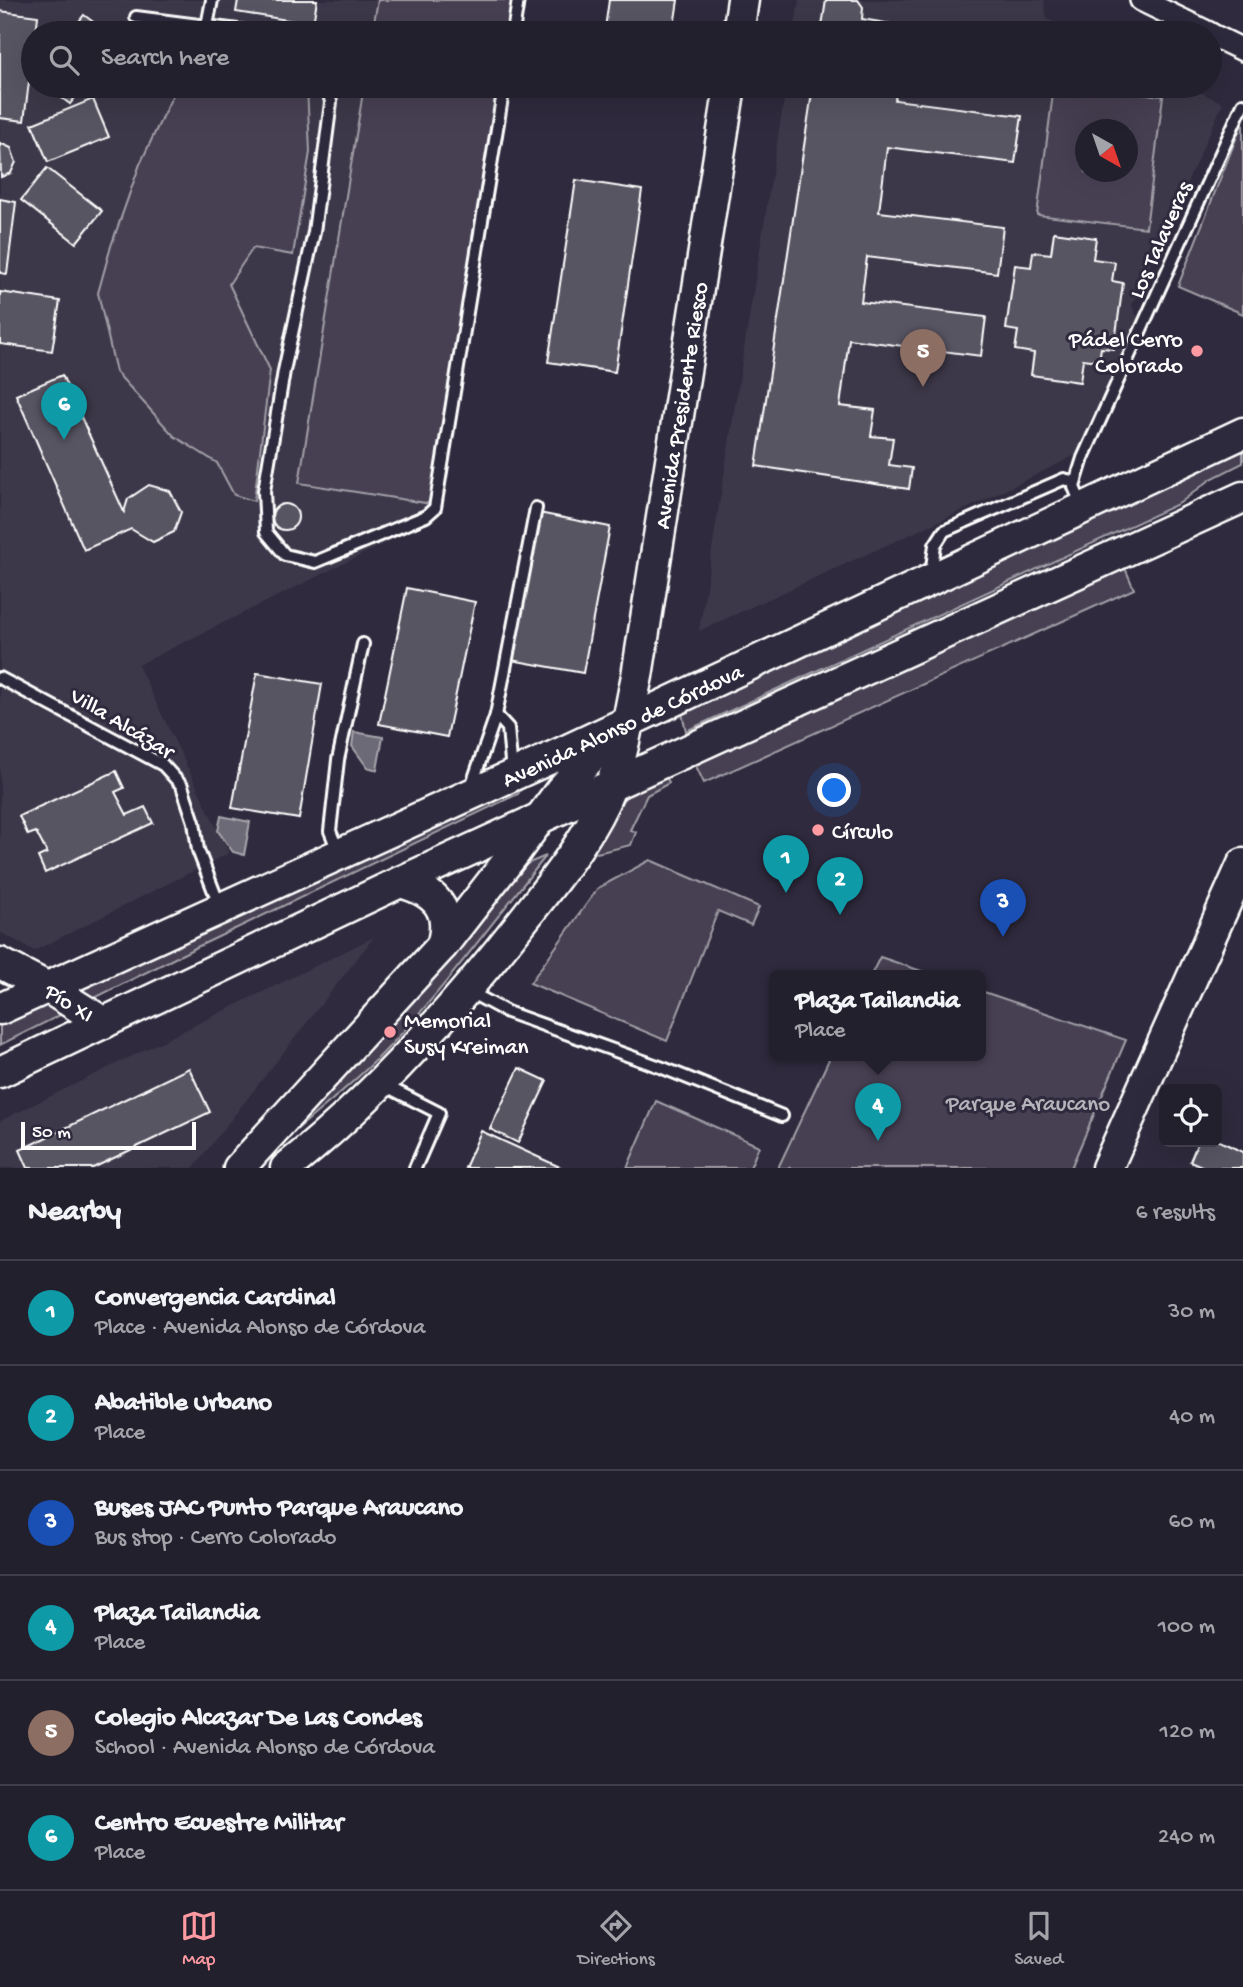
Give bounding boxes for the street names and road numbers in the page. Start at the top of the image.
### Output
street label: Los Talaveras [1124,177,1200,303]
street label: Avenida Presidente Riesco [650,280,716,531]
street label: Avenida Alonso de Córdova [499,659,749,795]
street label: Villa Alcázar [63,683,180,767]
street label: Pío XI [38,978,98,1030]

